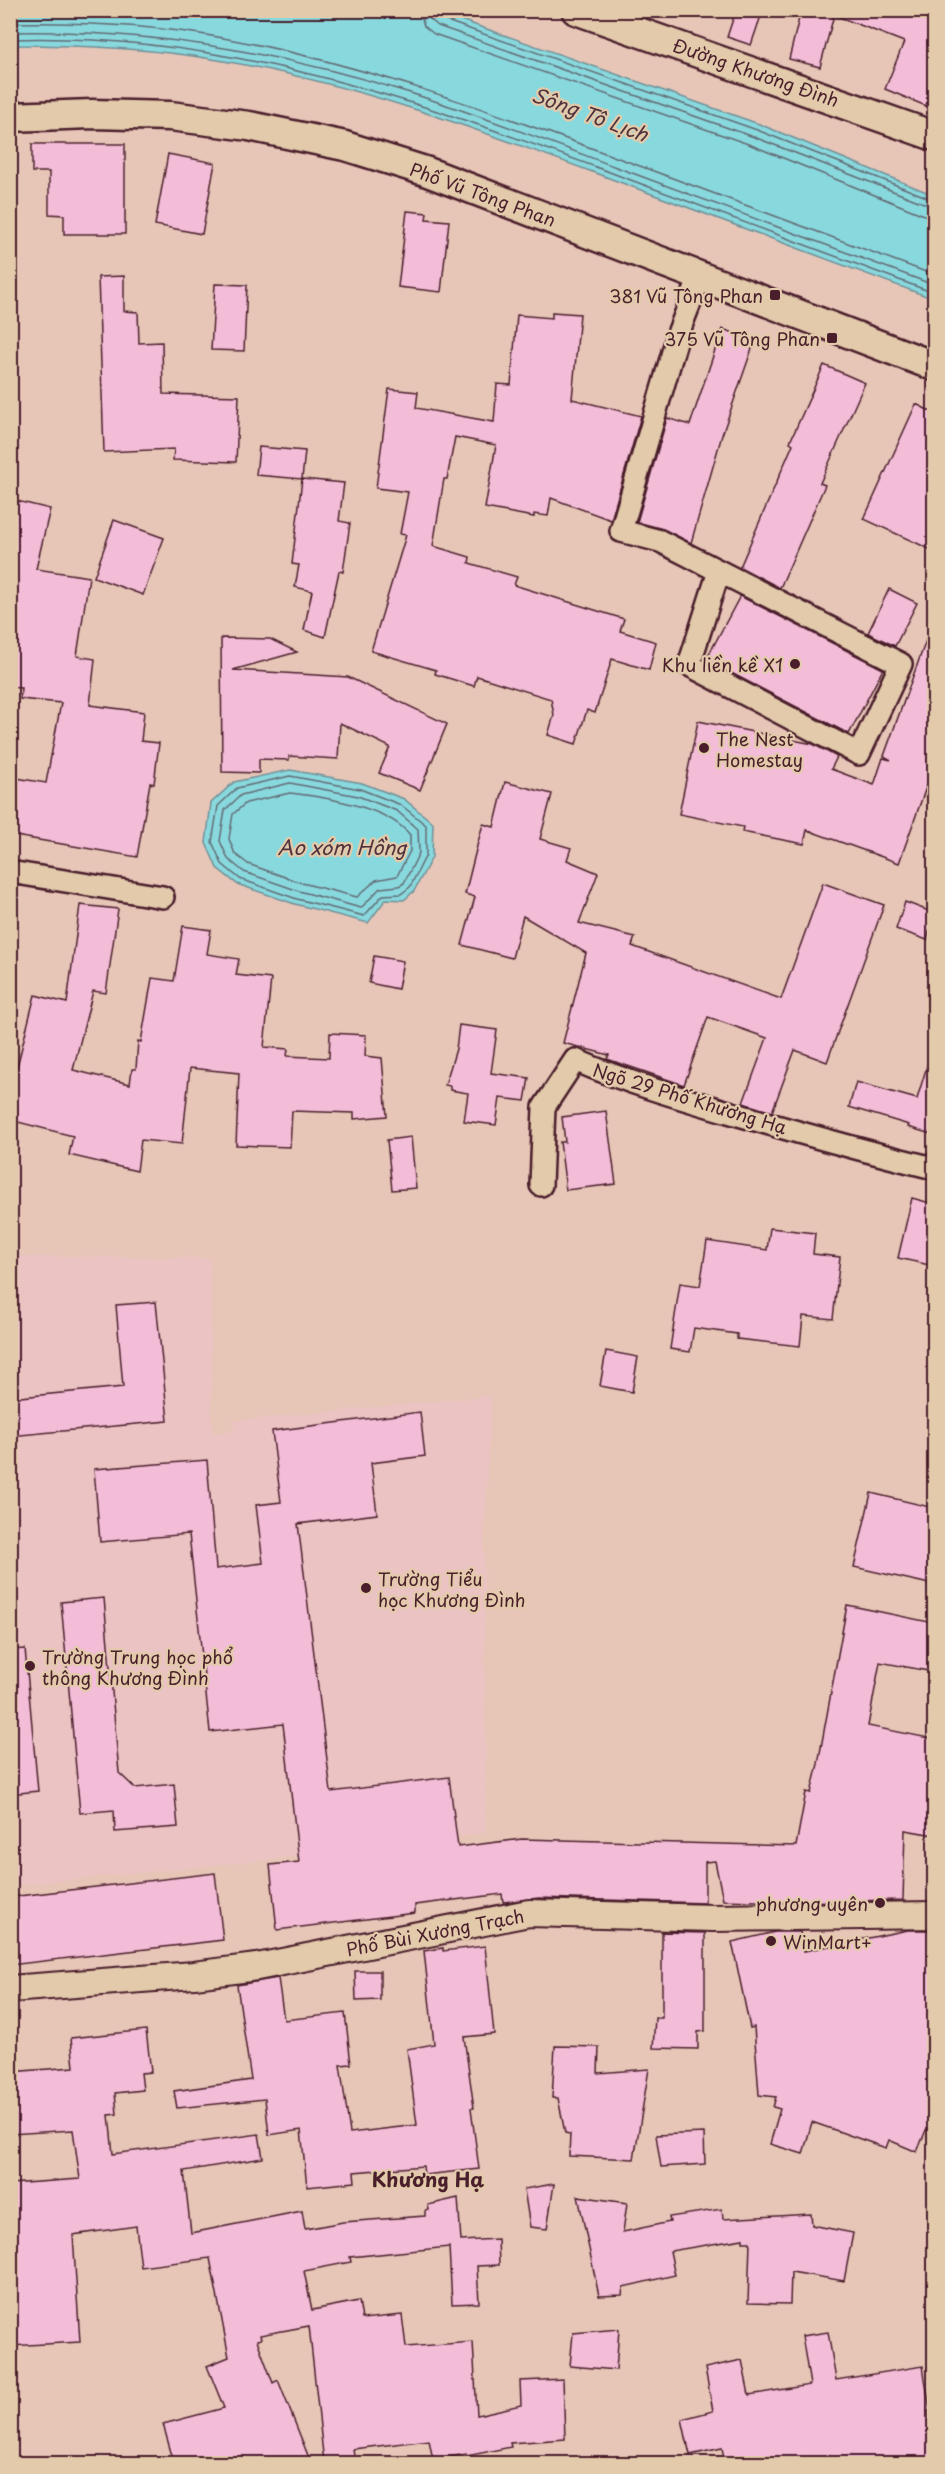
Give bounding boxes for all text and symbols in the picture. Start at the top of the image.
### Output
street label: Đường Khương Đình [669,31,843,113]
water label: Sông Tô Lịch [528,79,653,149]
street label: Phố Vũ Tông Phan [406,155,560,233]
place label: 381 Vũ Tông Phan [609,282,763,309]
marker: 381 Vũ Tông Phan [768,288,782,302]
place label: 375 Vũ Tông Phan [664,325,820,352]
marker: 375 Vũ Tông Phan [825,331,839,345]
place label: Khu liền kề X1 [662,651,783,678]
marker: Khu liền kề X1 [788,657,802,671]
place label: The Nest Homestay [716,725,803,773]
marker: The Nest Homestay [697,741,711,755]
water label: Ao xóm Hồng [278,832,408,862]
street label: Ngõ 29 Phố Khương Hạ [590,1056,791,1141]
place label: Trường Tiểu học Khương Đình [378,1565,526,1613]
marker: Trường Tiểu học Khương Đình [359,1581,373,1595]
place label: Trường Trung học phổ thông Khương Đình [42,1643,233,1691]
marker: Trường Trung học phổ thông Khương Đình [23,1659,37,1673]
place label: phương uyên [756,1890,868,1917]
marker: phương uyên [873,1896,887,1910]
street label: Phố Bùi Xương Trạch [344,1902,526,1962]
place label: WinMart+ [783,1928,872,1955]
marker: WinMart+ [764,1934,778,1948]
district label: Khương Hạ [372,2164,484,2194]

